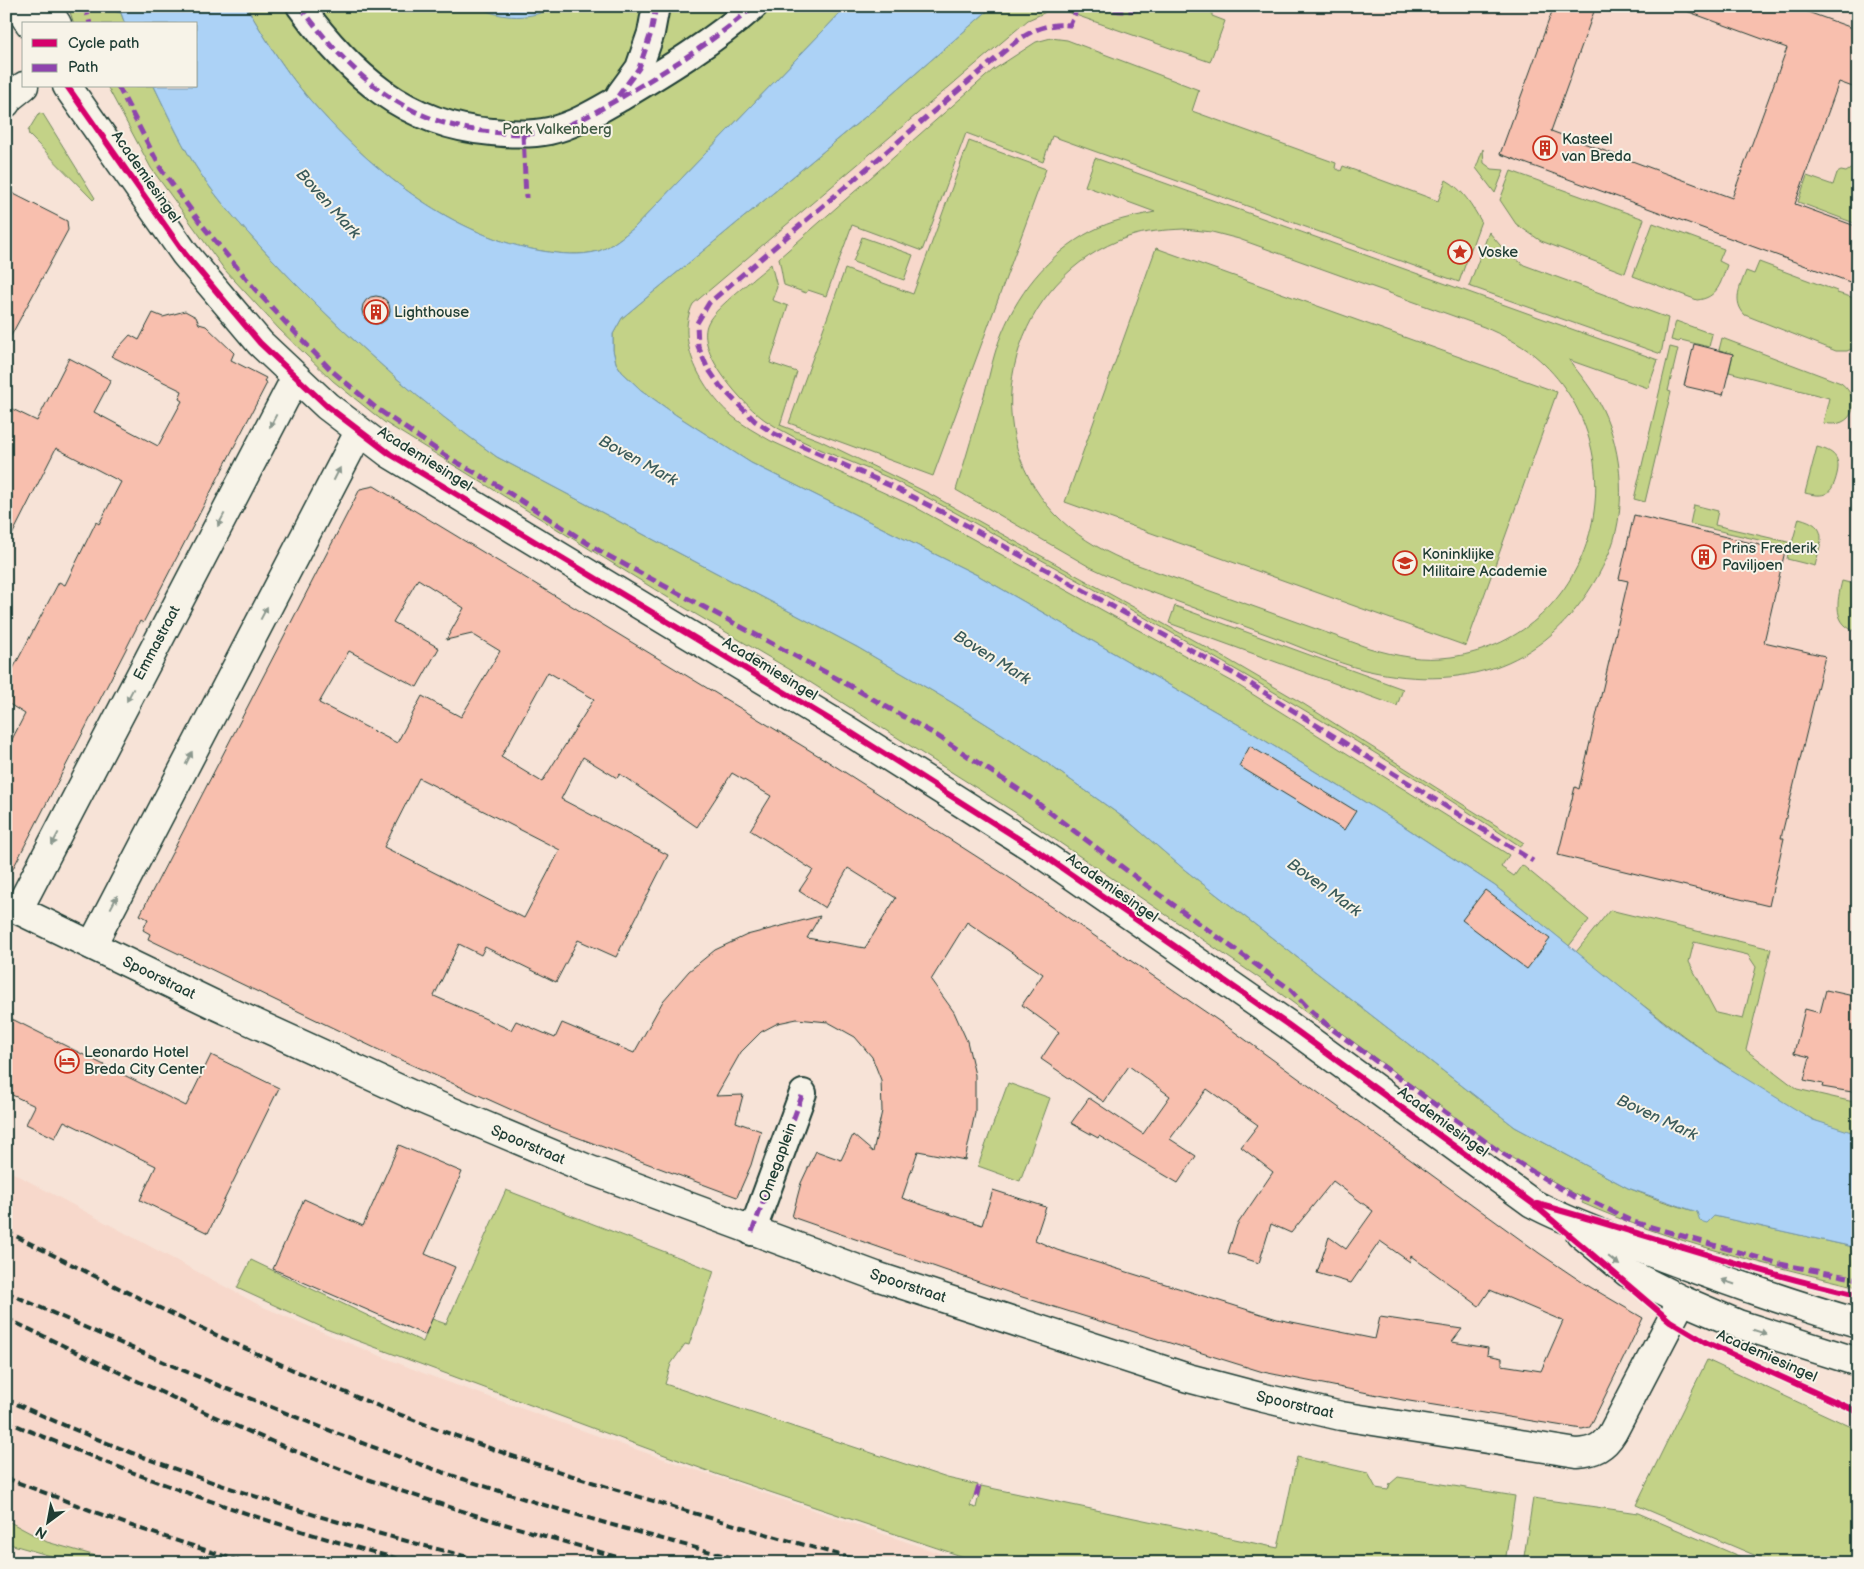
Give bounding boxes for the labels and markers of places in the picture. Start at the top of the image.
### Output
place label: Kasteel van Breda [1561,130,1631,166]
building icon: Kasteel van Breda [1532,135,1558,161]
place icon: Voske [1447,239,1473,265]
place label: Voske [1478,243,1518,262]
building icon: Lighthouse [363,299,389,325]
place label: Lighthouse [394,303,469,322]
place label: Prins Frederik Paviljoen [1722,539,1818,575]
building icon: Prins Frederik Paviljoen [1691,544,1717,570]
place label: Koninklijke Militaire Academie [1422,545,1547,581]
school or university icon: Koninklijke Militaire Academie [1392,550,1418,576]
place label: Leonardo Hotel Breda City Center [84,1043,205,1079]
hotel icon: Leonardo Hotel Breda City Center [54,1048,80,1074]

